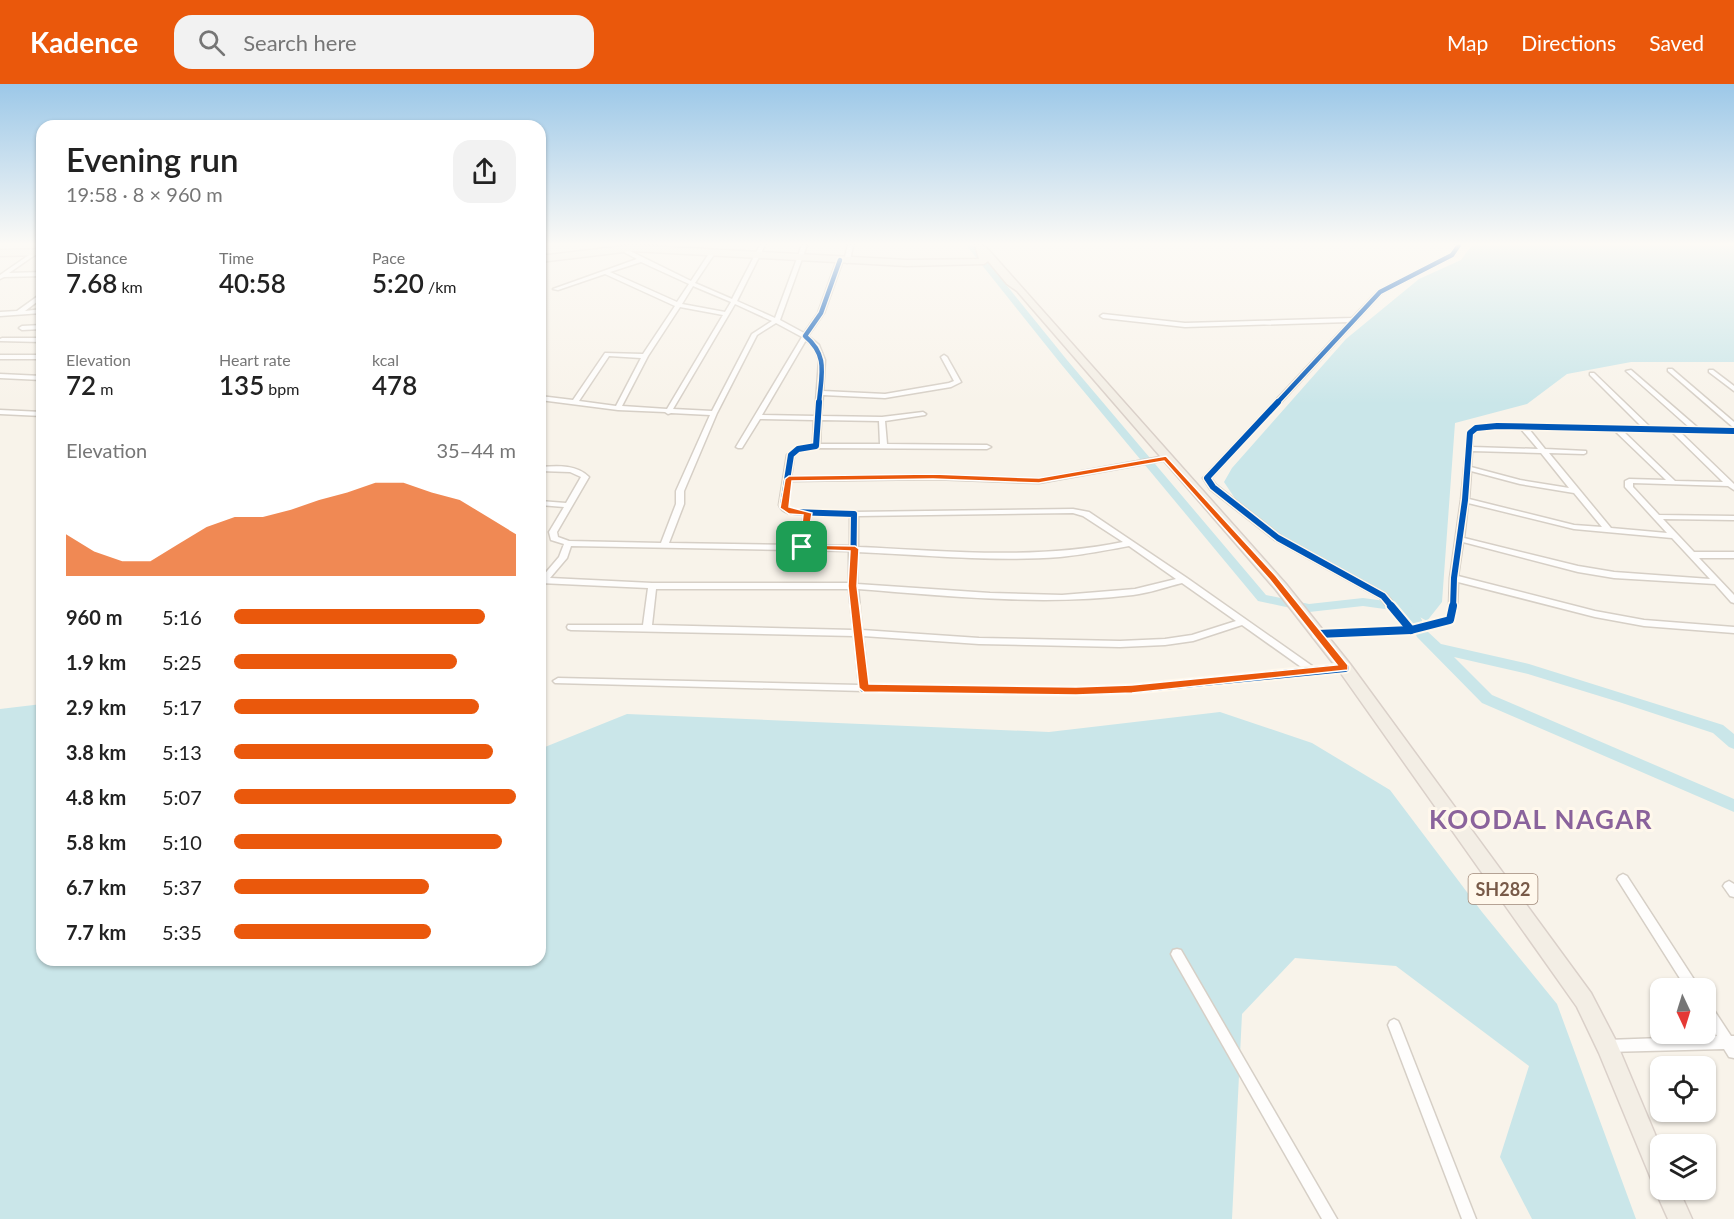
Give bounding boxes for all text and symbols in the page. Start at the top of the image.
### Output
search box [174,15,594,69]
text: Kadence [30,25,138,59]
icon: search [195,26,228,59]
text: Search here [243,29,357,56]
text: Map [1447,30,1488,55]
text: Directions [1521,30,1616,55]
text: Saved [1649,30,1704,55]
text: Evening run [66,139,239,179]
button: share [453,140,516,203]
text: 19:58 · 8 × 960 m [66,182,223,206]
text: Distance [66,248,127,267]
text: Time [219,248,254,267]
text: Pace [372,248,405,267]
text: 7.68 [66,267,117,299]
text: 40:58 [219,267,286,299]
text: 5:20 [372,267,424,299]
text: km [117,277,143,296]
text: /km [424,277,456,296]
text: Elevation [66,350,131,369]
text: Heart rate [219,350,291,369]
text: kcal [372,350,399,369]
text: 72 [66,369,96,401]
text: 135 [219,369,264,401]
text: 478 [372,369,417,401]
text: m [96,379,113,398]
text: bpm [264,379,299,398]
text: Elevation [66,438,147,462]
text: 35–44 m [436,438,516,462]
pin [776,521,827,572]
icon: arrive [785,530,818,563]
text: 960 m [66,605,122,629]
text: 5:16 [162,605,202,629]
text: 1.9 km [66,650,126,674]
text: 5:25 [162,650,202,674]
text: 2.9 km [66,695,126,719]
text: 5:17 [162,695,202,719]
text: 3.8 km [66,740,126,764]
text: 5:13 [162,740,202,764]
text: 4.8 km [66,785,126,809]
text: 5:07 [162,785,202,809]
district label: KOODAL NAGAR [1429,803,1653,835]
text: 5.8 km [66,830,126,854]
text: 5:10 [162,830,202,854]
road number: SH282 [1468,874,1538,904]
text: 6.7 km [66,875,126,899]
text: 5:37 [162,875,202,899]
text: 7.7 km [66,920,126,944]
text: 5:35 [162,920,202,944]
north arrow [1650,978,1716,1044]
map controls [1650,978,1716,1200]
button: locate [1650,1056,1716,1122]
button: layers [1650,1134,1716,1200]

